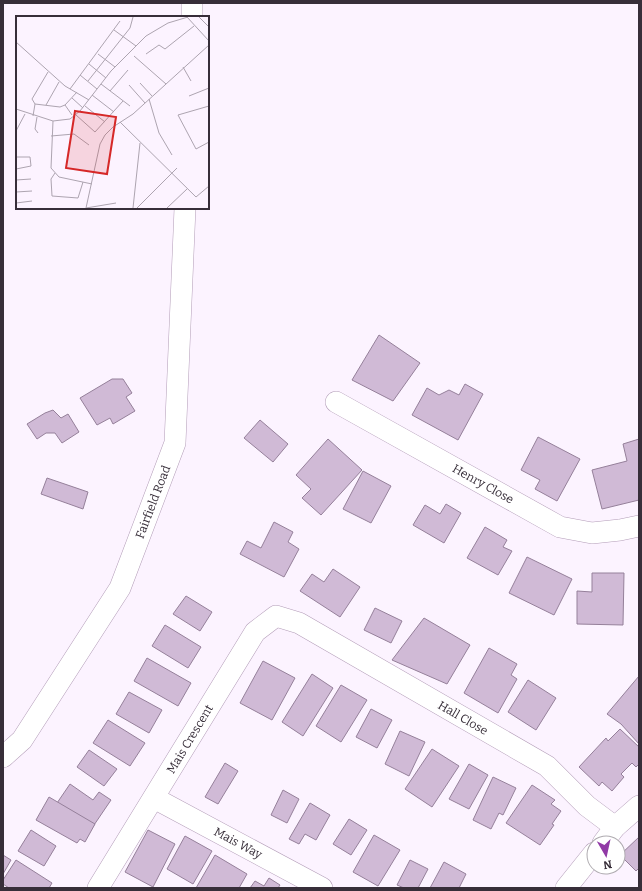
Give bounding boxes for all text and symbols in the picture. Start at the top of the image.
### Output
inset map [16,16,209,209]
street label: Henry Close [450,461,516,507]
street label: Fairfield Road [133,463,173,541]
street label: Hall Close [436,698,490,738]
street label: Mais Crescent [164,701,216,776]
street label: Mais Way [211,824,265,862]
north arrow [586,835,626,875]
text: N [602,857,613,872]

